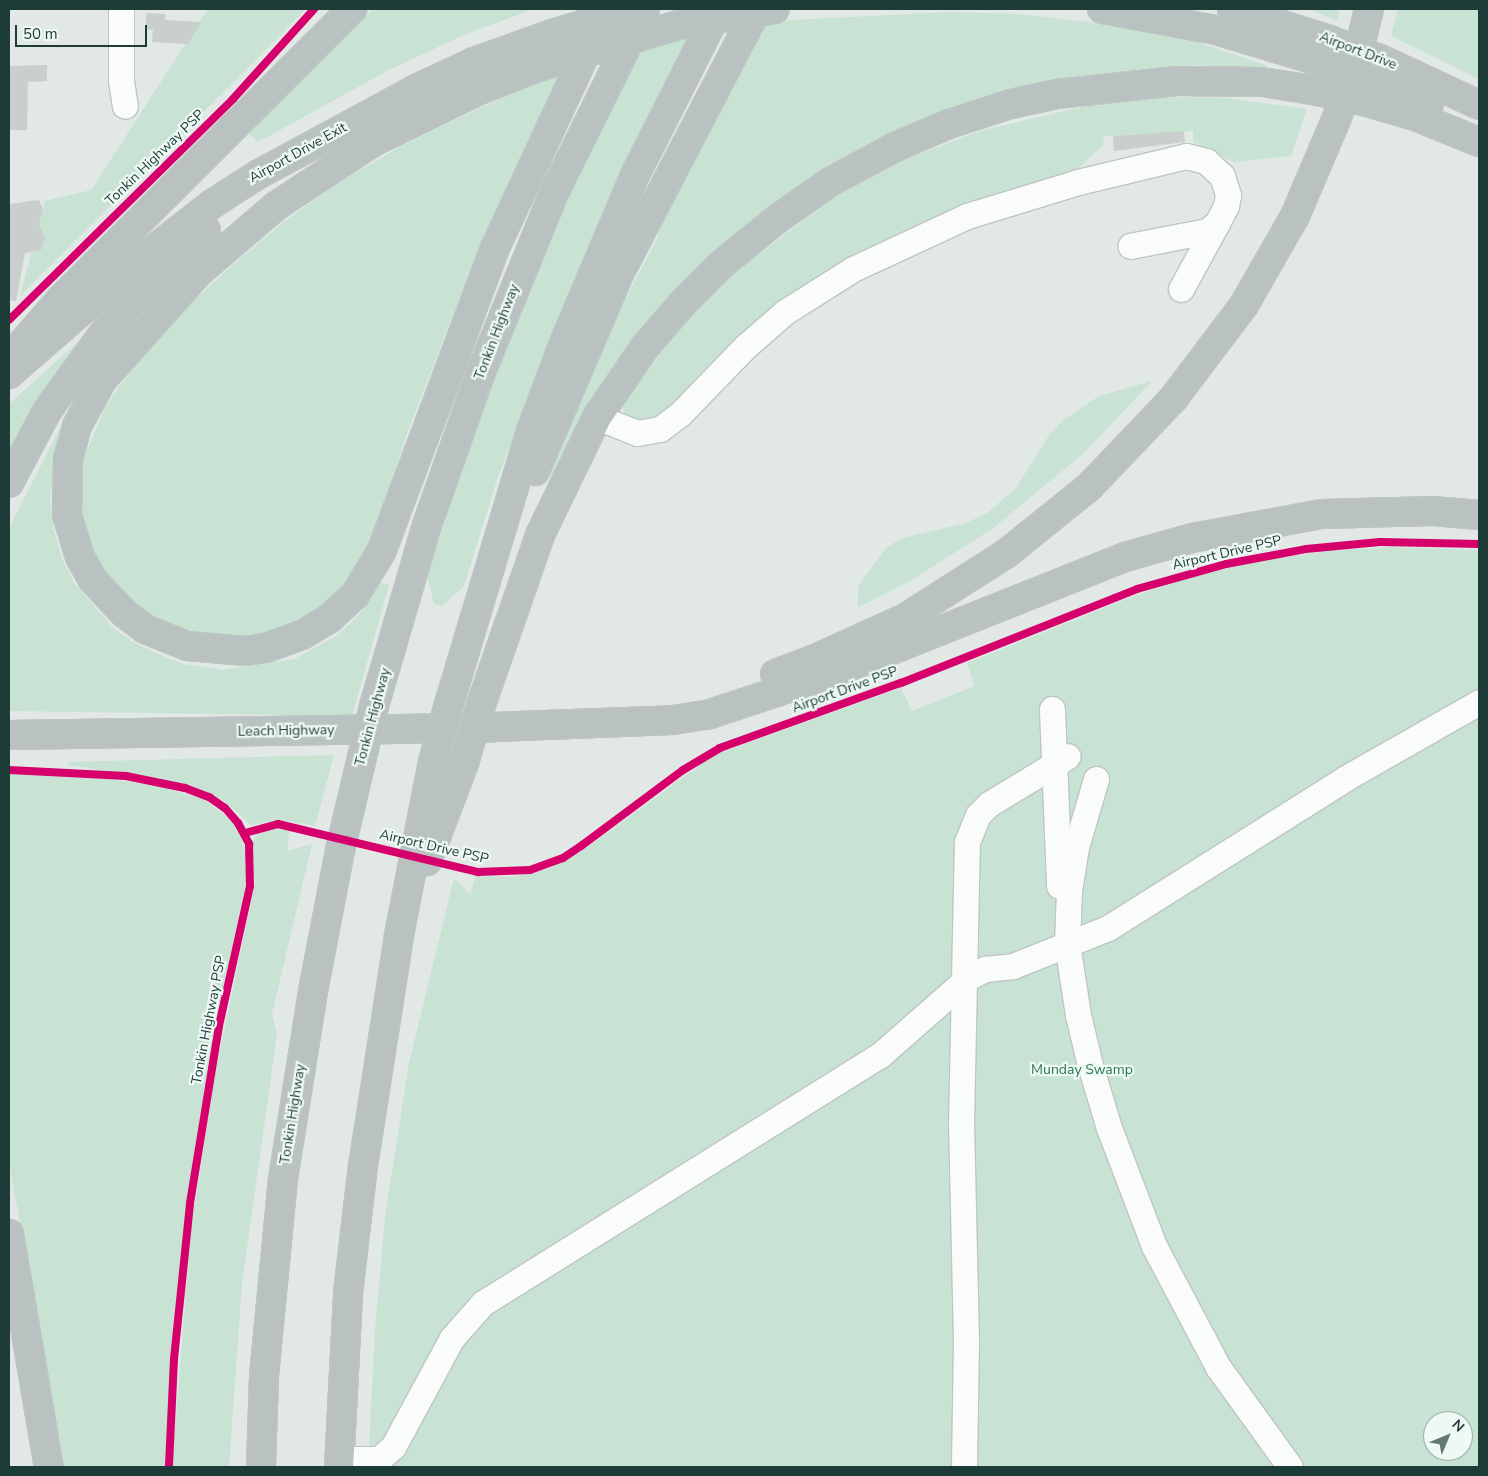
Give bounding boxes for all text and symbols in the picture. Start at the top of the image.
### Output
scale bar [18,15,150,47]
text: 50 m [23,24,58,44]
street label: Airport Drive [1317,29,1399,73]
street label: Tonkin Highway PSP [102,106,208,210]
street label: Airport Drive Exit [246,119,350,187]
street label: Tonkin Highway [471,282,523,382]
street label: Airport Drive PSP [1171,532,1283,574]
street label: Airport Drive PSP [790,663,900,717]
street label: Tonkin Highway [352,666,394,768]
street label: Leach Highway [238,722,334,740]
street label: Airport Drive PSP [378,826,490,868]
street label: Tonkin Highway PSP [188,954,230,1086]
park label: Munday Swamp [1031,1062,1133,1078]
street label: Tonkin Highway [277,1063,309,1165]
north arrow [1423,1411,1473,1461]
text: N [1448,1415,1469,1436]

